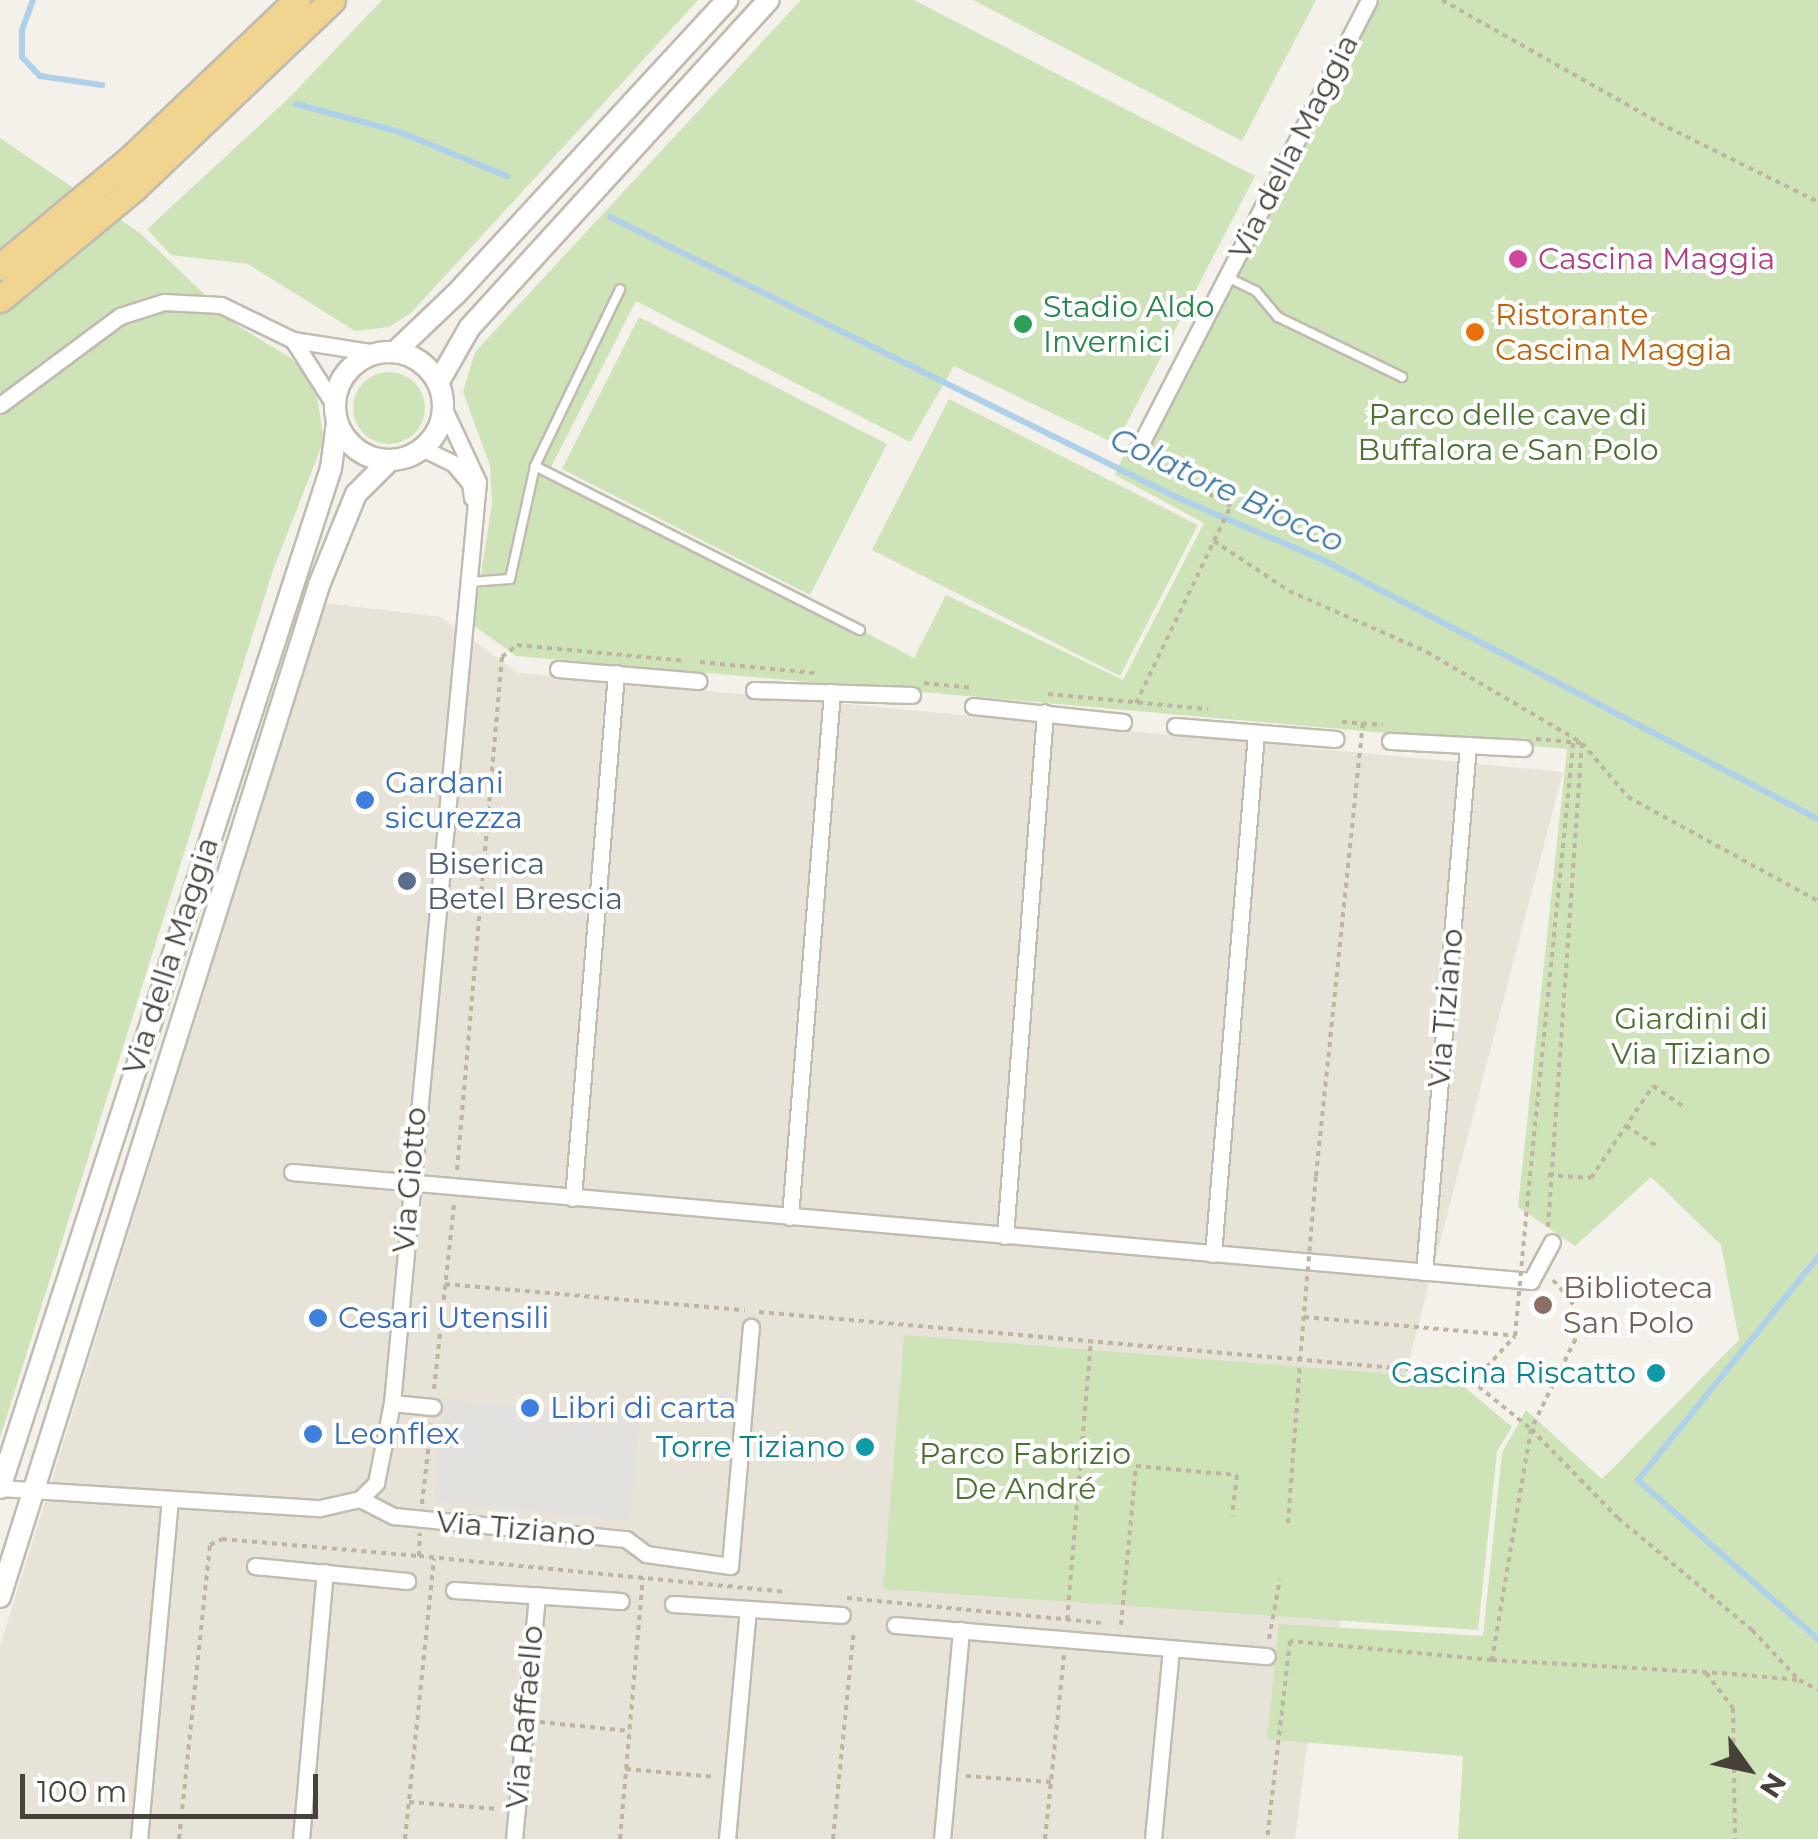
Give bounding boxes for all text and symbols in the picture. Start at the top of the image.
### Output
street label: Via della Maggia [1222,29,1366,265]
place label: Cascina Maggia [1538,241,1775,277]
marker: Cascina Maggia [1507,248,1529,270]
place label: Stadio Aldo Invernici [1043,289,1215,360]
place label: Ristorante Cascina Maggia [1495,297,1732,368]
marker: Stadio Aldo Invernici [1012,313,1034,335]
marker: Ristorante Cascina Maggia [1464,321,1486,343]
park label: Parco delle cave di Buffalora e San Polo [1358,397,1658,468]
water label: Colatore Biocco [1104,419,1350,561]
place label: Gardani sicurezza [385,765,523,836]
marker: Gardani sicurezza [354,789,376,811]
street label: Via della Maggia [116,833,226,1079]
place label: Biserica Betel Brescia [427,846,623,916]
marker: Biserica Betel Brescia [396,870,418,892]
street label: Via Tiziano [1421,927,1471,1089]
park label: Giardini di Via Tiziano [1611,1001,1771,1072]
street label: Via Giotto [386,1106,434,1254]
place label: Biblioteca San Polo [1563,1270,1713,1340]
marker: Biblioteca San Polo [1532,1294,1554,1316]
place label: Cesari Utensili [338,1300,549,1336]
marker: Cesari Utensili [307,1307,329,1329]
place label: Cascina Riscatto [1391,1355,1636,1391]
marker: Cascina Riscatto [1645,1362,1667,1384]
place label: Libri di carta [550,1390,736,1426]
marker: Libri di carta [519,1397,541,1419]
place label: Leonflex [333,1416,460,1452]
marker: Leonflex [302,1423,324,1445]
place label: Torre Tiziano [656,1429,845,1465]
marker: Torre Tiziano [854,1436,876,1458]
park label: Parco Fabrizio De André [919,1436,1131,1506]
street label: Via Tiziano [435,1504,597,1554]
street label: Via Raffaello [499,1624,551,1810]
north arrow [1698,1719,1798,1819]
scale bar [25,1754,322,1816]
text: N [1753,1767,1794,1804]
text: 100 m [37,1773,127,1810]

